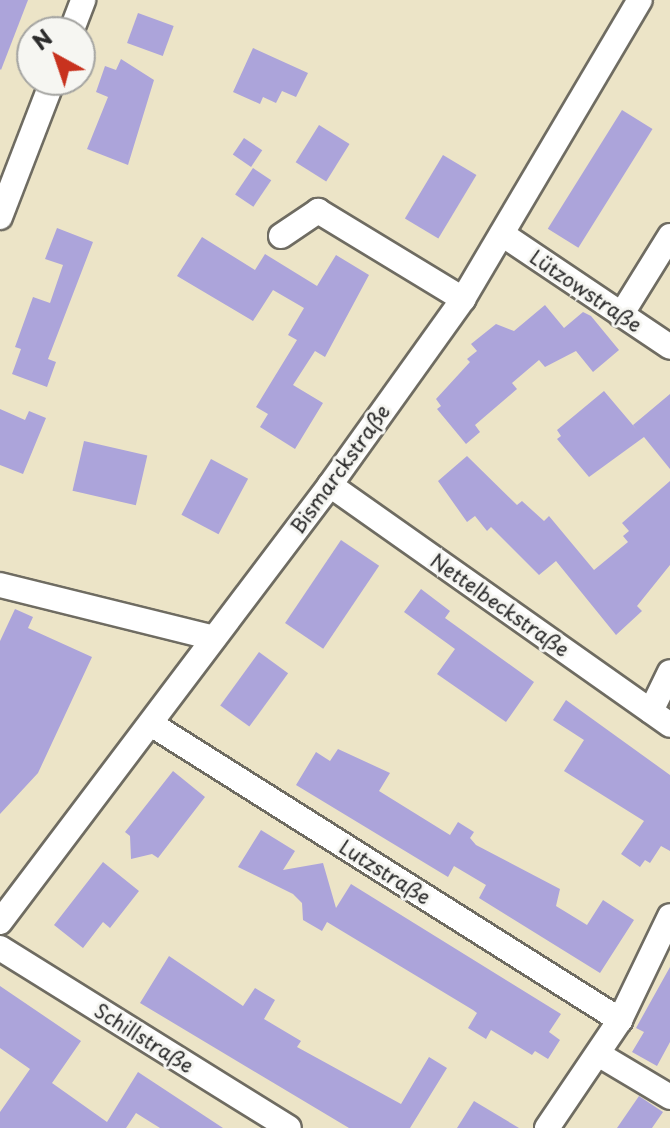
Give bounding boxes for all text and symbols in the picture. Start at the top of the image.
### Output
north arrow [16,16,96,96]
text: N [24,21,59,57]
street label: Lützowstraße [526,245,646,337]
street label: Bismarckstraße [285,400,395,538]
street label: Nettelbeckstraße [426,548,574,662]
street label: Lutzstraße [335,835,435,909]
street label: Schillstraße [90,998,198,1078]

